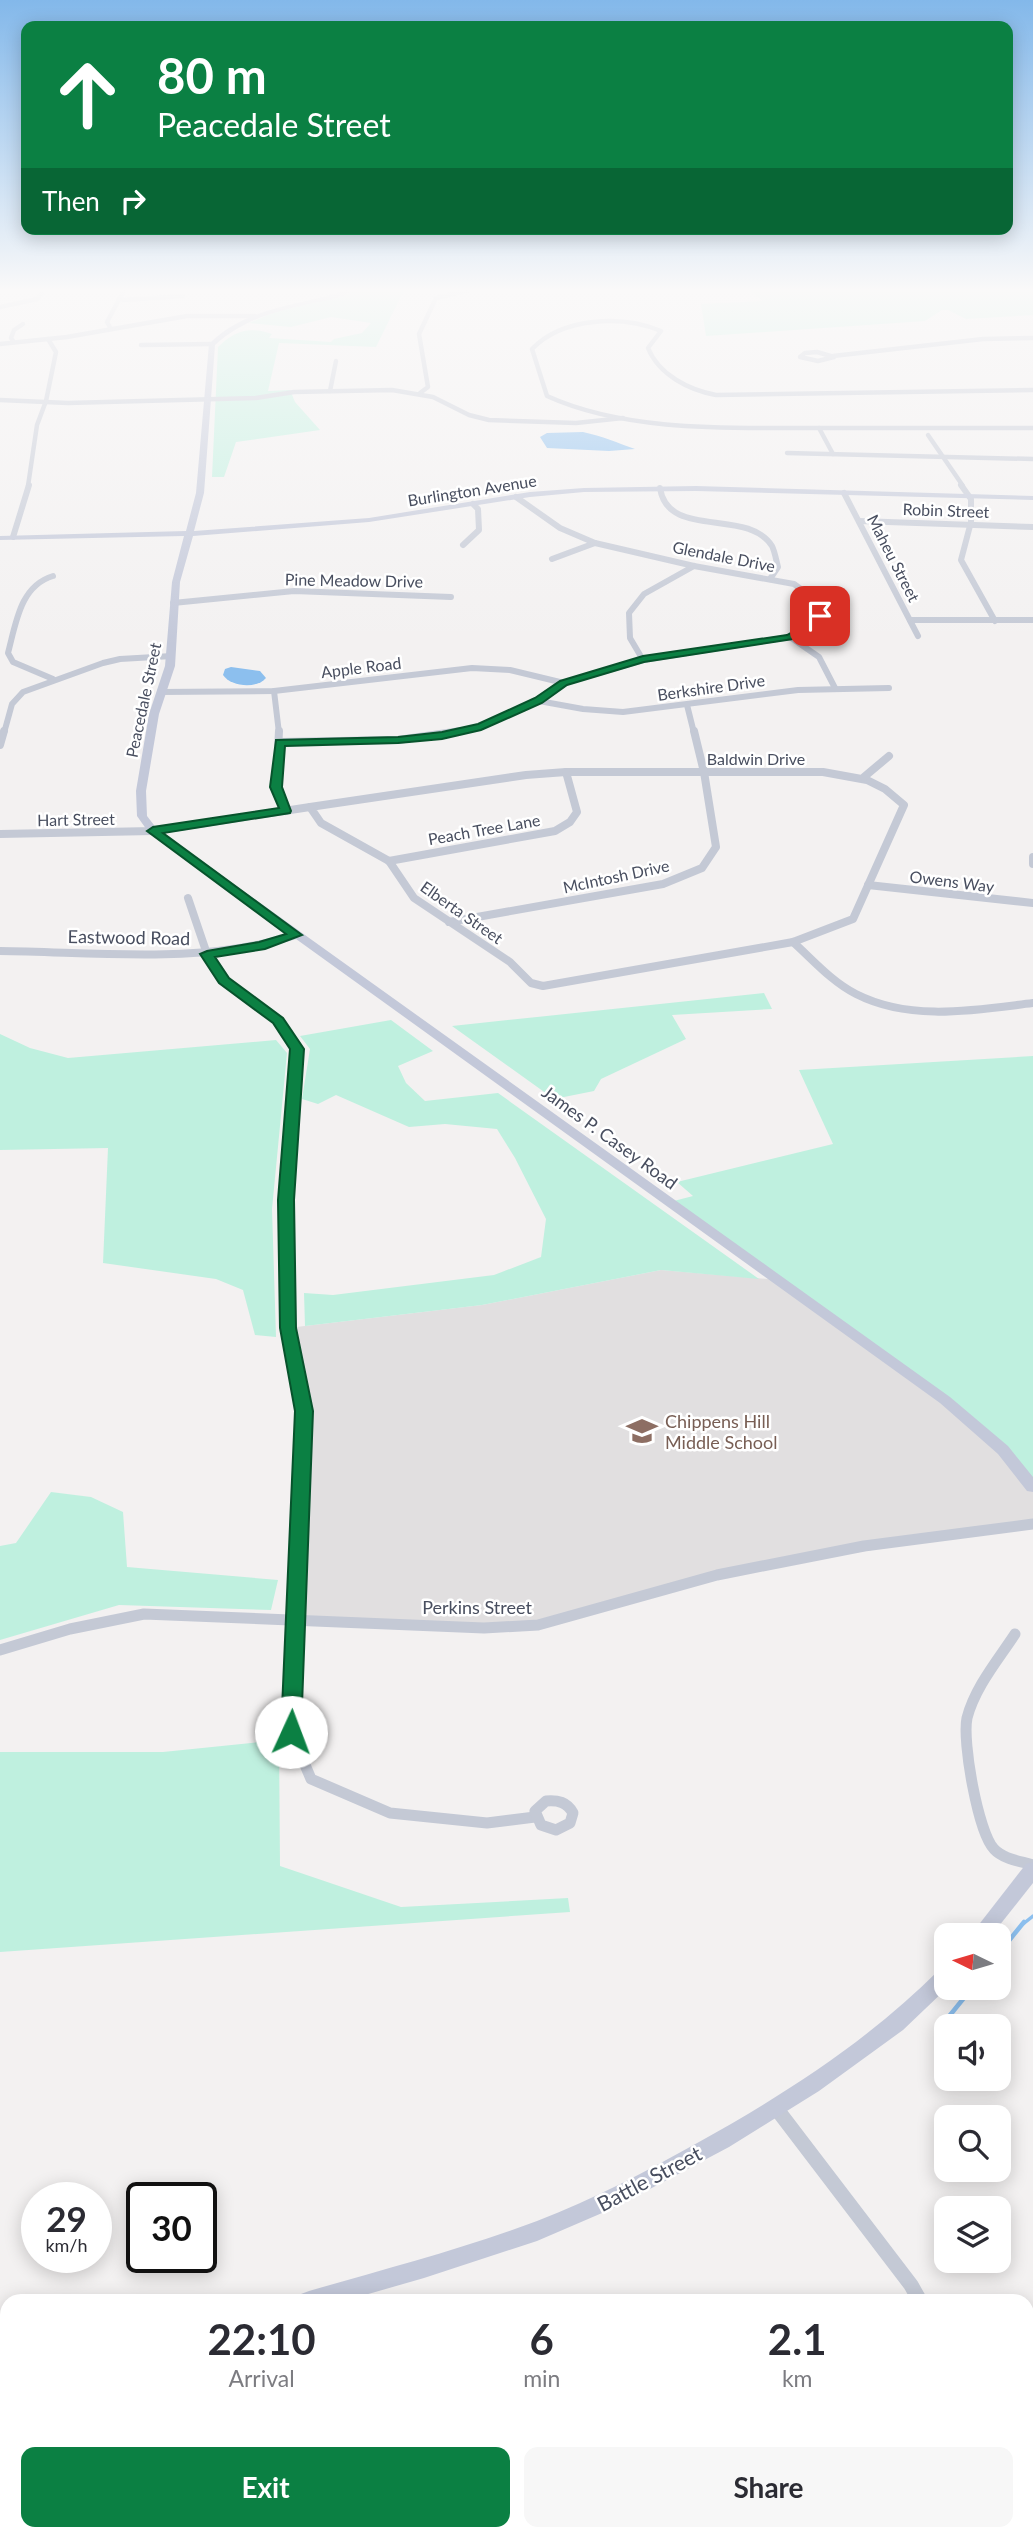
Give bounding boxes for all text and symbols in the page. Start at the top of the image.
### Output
text: 80 m [157,46,267,104]
icon: ahead [42,49,133,140]
text: Peacedale Street [157,105,391,144]
icon: right [114,182,152,220]
text: Then [42,185,100,217]
street label: Burlington Avenue [406,470,538,510]
street label: Robin Street [902,499,990,521]
street label: Maheu Street [864,511,924,605]
street label: Glendale Drive [671,537,777,575]
street label: Pine Meadow Drive [285,569,423,591]
pin [790,586,850,646]
icon: arrive [801,597,839,635]
street label: Peacedale Street [122,641,164,759]
street label: Apple Road [320,653,402,681]
street label: Berkshire Drive [656,670,766,704]
street label: Baldwin Drive [707,749,805,768]
street label: Hart Street [37,809,115,829]
street label: Peach Tree Lane [426,810,542,848]
street label: McIntosh Drive [561,855,671,897]
street label: Owens Way [909,866,996,896]
street label: Elberta Street [417,877,507,947]
street label: Eastwood Road [68,925,190,949]
street label: James P. Casey Road [538,1080,682,1194]
place label: Chippens Hill Middle School [665,1410,777,1453]
school or university icon: Chippens Hill Middle School [625,1414,659,1448]
street label: Perkins Street [422,1596,532,1618]
position arrow [254,1695,328,1769]
north arrow [934,1923,1012,2000]
map controls [934,1923,1011,2273]
button: sound [934,2014,1011,2091]
button: search [934,2105,1011,2182]
street label: Battle Street [592,2140,706,2216]
speed limit sign: 30 [126,2182,217,2273]
button: layers [934,2196,1011,2273]
text: 29 [46,2197,87,2239]
text: km/h [45,2234,88,2256]
text: 22:10 [207,2314,316,2364]
text: 6 [530,2314,554,2364]
text: 2.1 [768,2314,827,2364]
text: Arrival [228,2364,295,2392]
text: min [523,2364,560,2392]
text: km [782,2364,813,2392]
button: Exit [21,2447,510,2527]
button: Share [524,2447,1013,2527]

